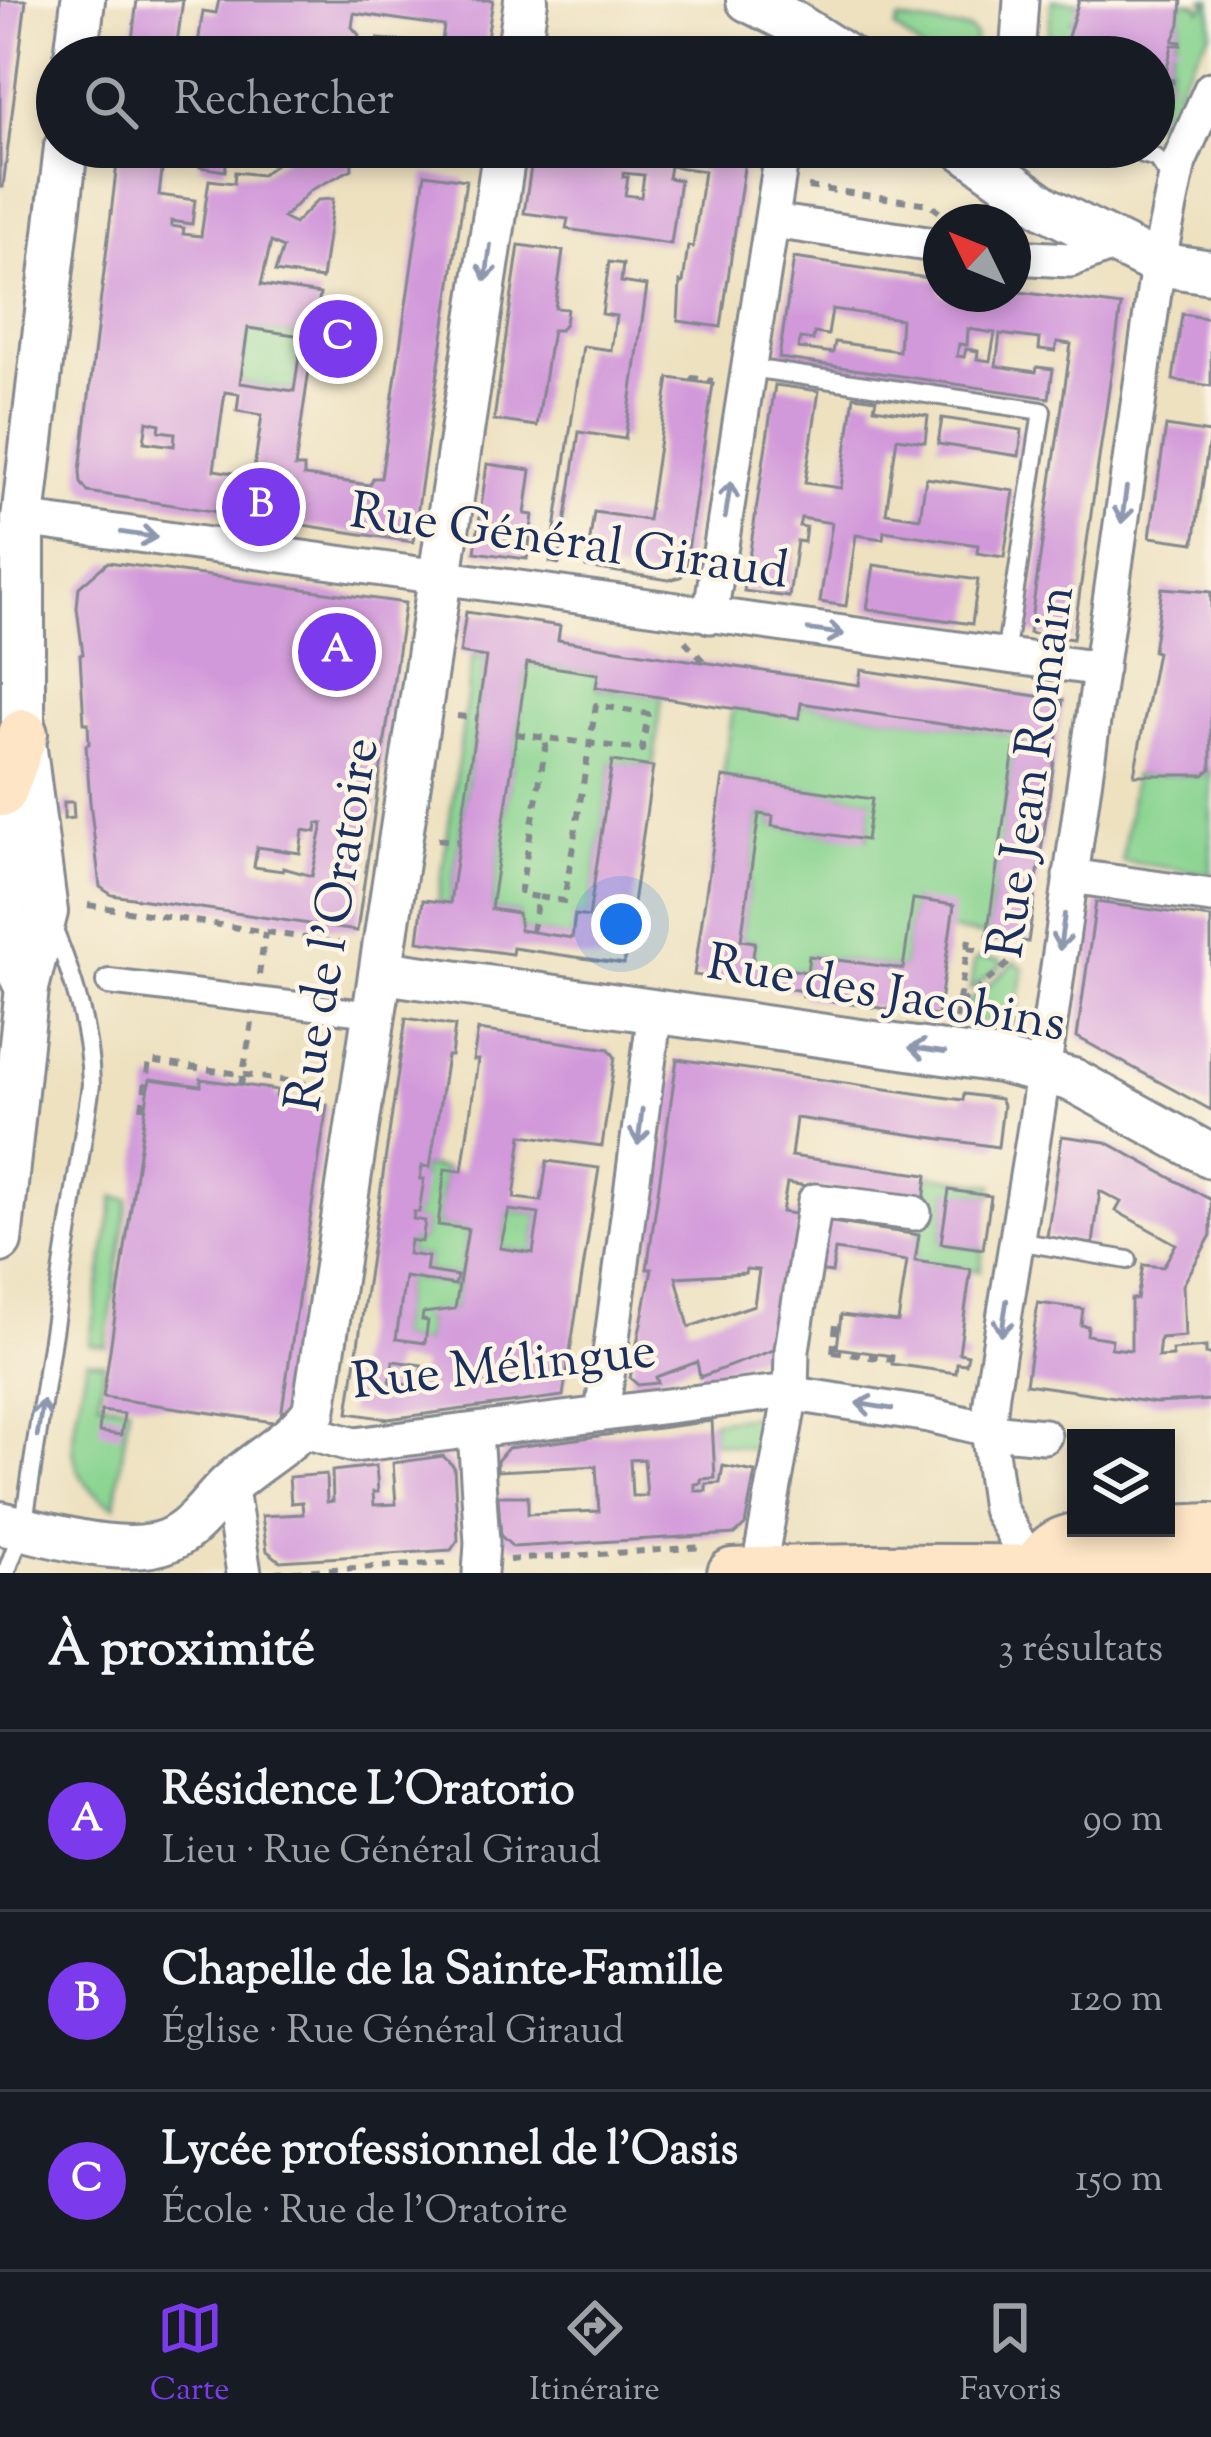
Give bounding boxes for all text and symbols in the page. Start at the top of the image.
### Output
search box [36,36,1175,168]
icon: search [78,69,144,135]
text: Rechercher [174,70,394,135]
north arrow [923,204,1031,312]
one-way arrow [476,243,499,282]
pin: C [299,294,377,384]
pin: B [222,462,300,552]
street label: Rue Général Giraud [345,477,793,611]
one-way arrow [718,482,741,521]
one-way arrow [1112,485,1135,524]
one-way arrow [118,524,157,547]
street label: Rue Jean Romain [972,581,1096,963]
pin: A [298,607,376,697]
one-way arrow [806,621,845,644]
street label: Rue de l'Oratoire [269,733,401,1117]
your location [591,894,651,954]
one-way arrow [1050,912,1073,951]
street label: Rue des Jacobins [701,929,1071,1063]
one-way arrow [908,1038,947,1061]
one-way arrow [628,1107,650,1146]
one-way arrow [992,1298,1015,1337]
street label: Rue Mélingue [348,1317,660,1421]
one-way arrow [855,1394,894,1417]
one-way arrow [29,1400,52,1439]
map controls [1067,1429,1175,1537]
button: layers [1067,1429,1175,1537]
text: À proximité [48,1615,315,1688]
text: 3 résultats [998,1623,1163,1679]
text: Résidence L'Oratorio [162,1760,575,1825]
text: A [71,1793,103,1849]
text: 90 m [1083,1793,1163,1849]
text: Lieu · Rue Général Giraud [162,1825,601,1881]
text: Chapelle de la Sainte-Famille [162,1940,723,2005]
text: B [75,1973,99,2029]
text: 120 m [1070,1973,1163,2029]
text: Église · Rue Général Giraud [162,2005,624,2061]
text: Lycée professionnel de l'Oasis [162,2120,738,2185]
text: C [71,2153,103,2209]
text: 150 m [1075,2153,1163,2209]
text: École · Rue de l'Oratoire [162,2185,568,2241]
tab: Carte [150,2295,230,2415]
tab: Itinéraire [529,2295,660,2415]
tab: Favoris [960,2295,1061,2415]

